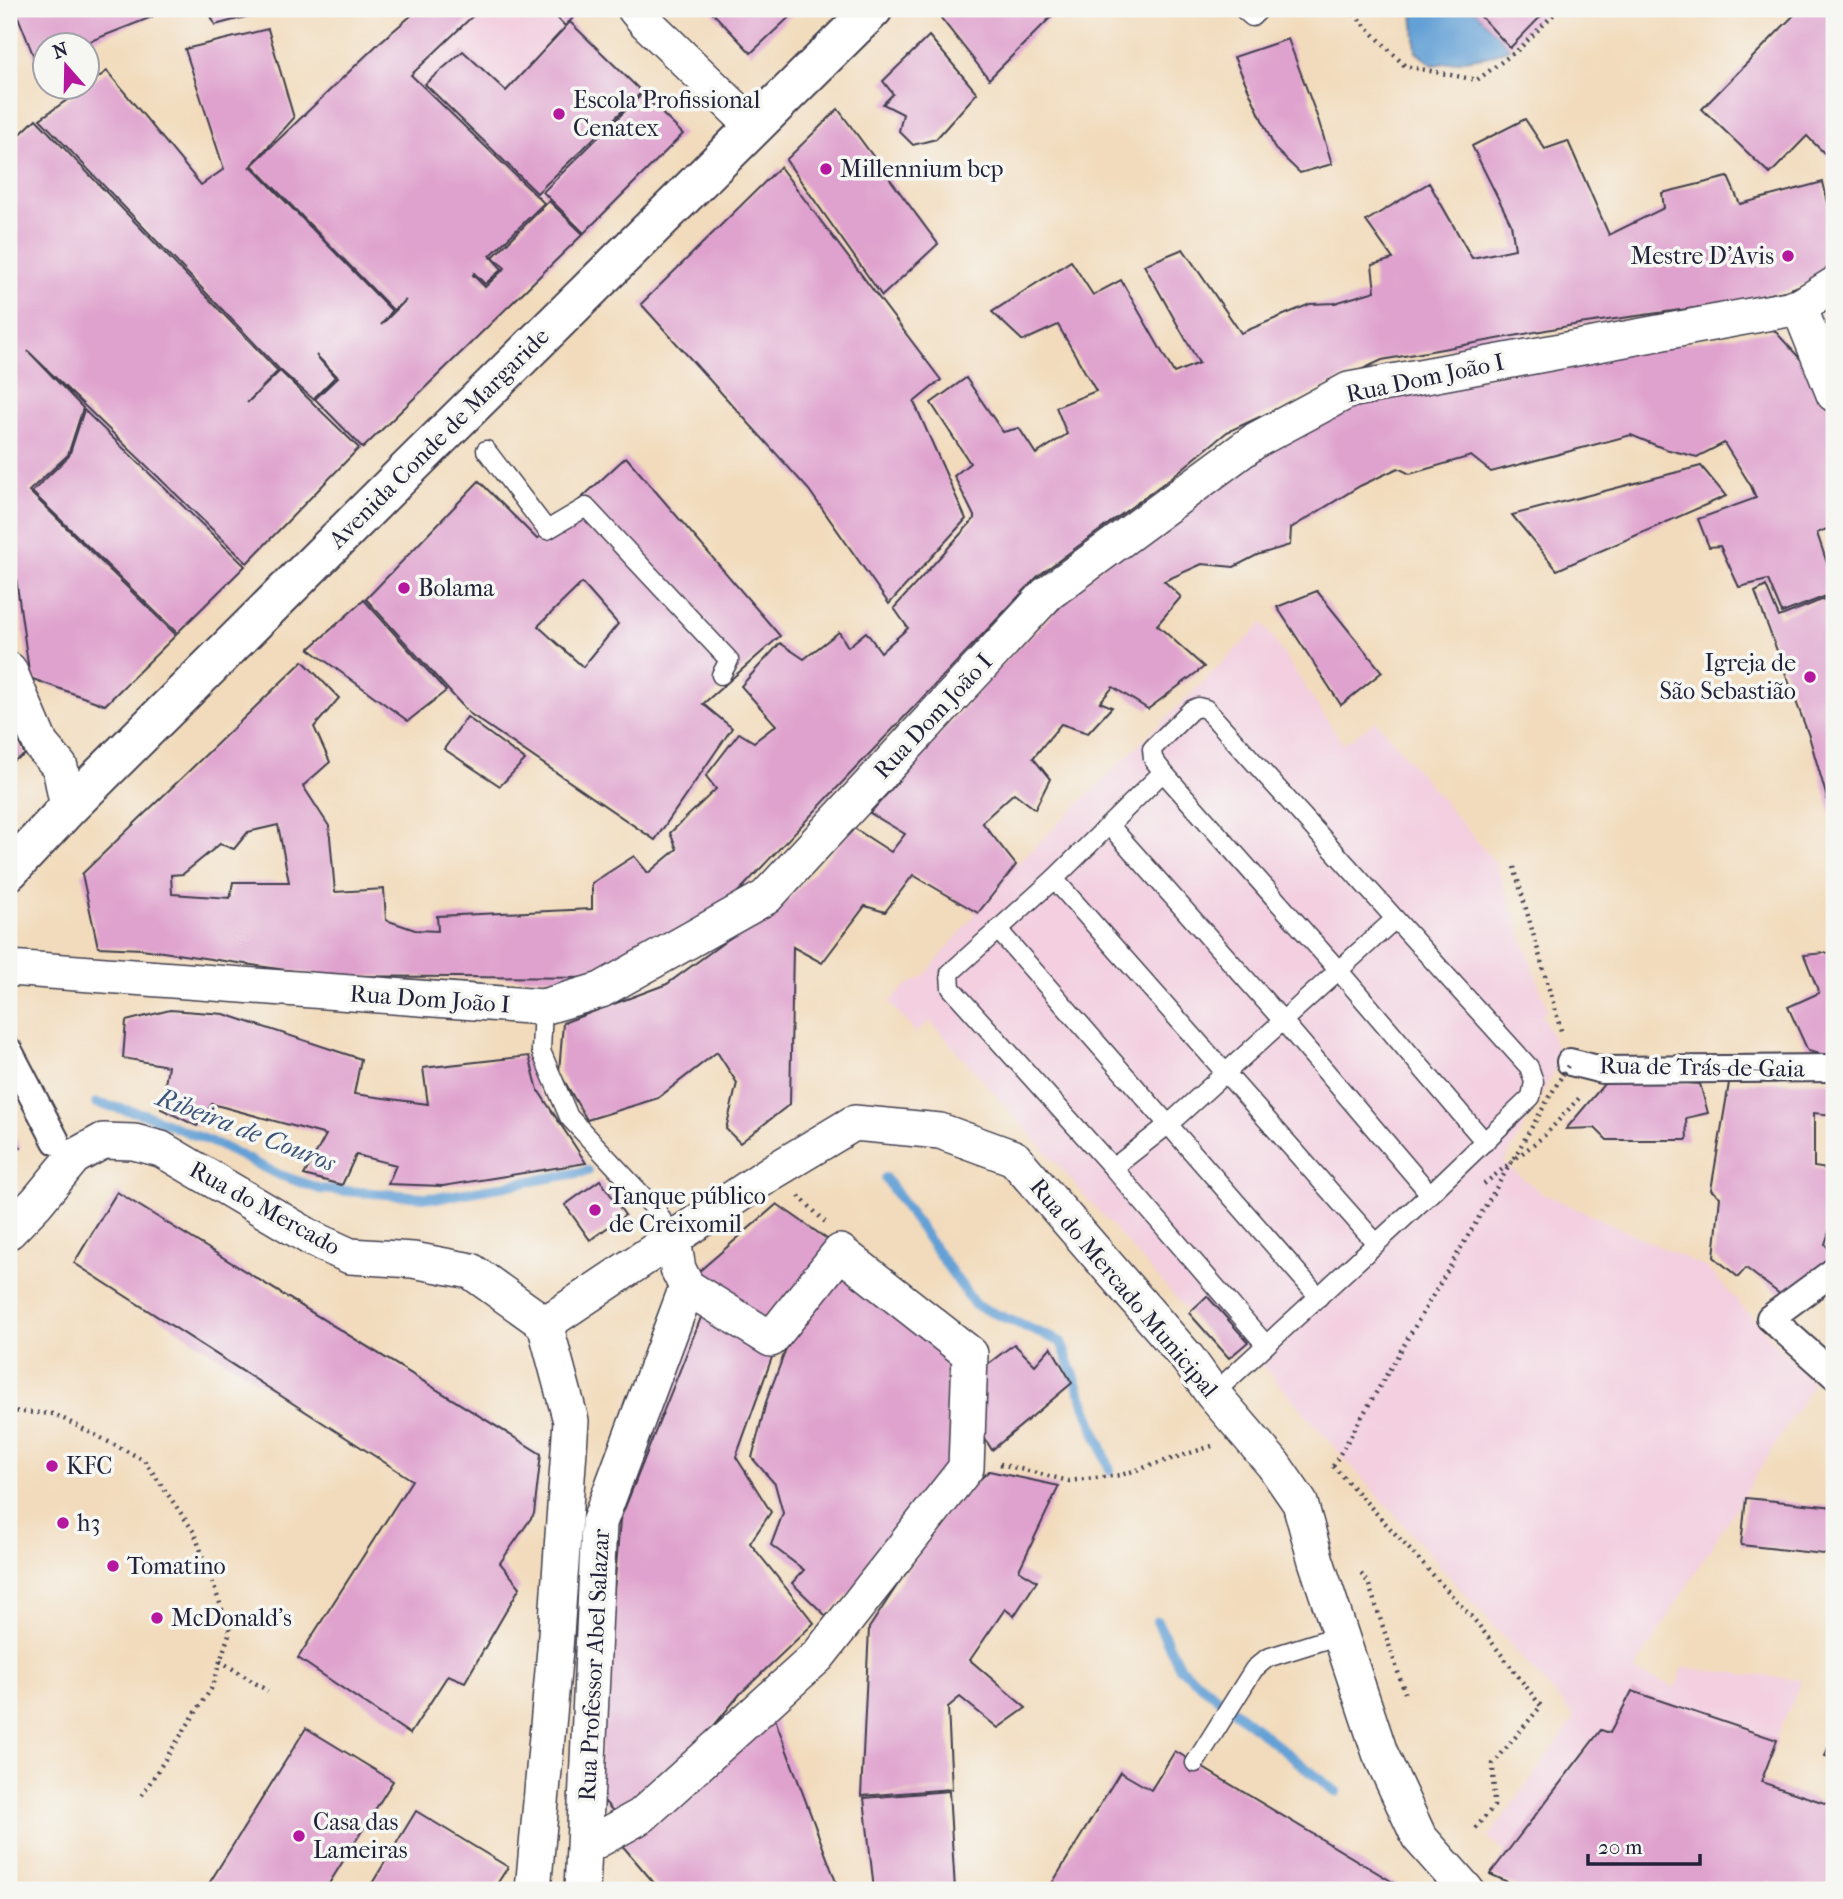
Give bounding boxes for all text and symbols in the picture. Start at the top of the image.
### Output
north arrow [32,32,102,102]
text: N [50,38,72,64]
place label: Escola Profissional Cenatex [573,86,761,142]
marker: Escola Profissional Cenatex [551,106,567,122]
place label: Millennium bcp [840,155,1004,183]
marker: Millennium bcp [818,161,834,177]
place label: Mestre D'Avis [1631,242,1774,270]
marker: Mestre D'Avis [1780,248,1796,264]
street label: Avenida Conde de Margaride [322,322,555,555]
street label: Rua Dom João I [1343,348,1507,408]
place label: Bolama [418,574,495,602]
marker: Bolama [396,580,412,596]
street label: Rua Dom João I [868,648,998,784]
place label: Igreja de São Sebastião [1659,649,1796,705]
marker: Igreja de São Sebastião [1802,669,1818,685]
street label: Rua Dom João I [349,979,511,1019]
street label: Rua de Trás-de-Gaia [1599,1051,1806,1083]
water label: Ribeira de Couros [150,1081,341,1179]
street label: Rua do Mercado [185,1155,345,1261]
street label: Rua do Mercado Municipal [1024,1173,1224,1404]
place label: Tanque público de Creixomil [609,1182,766,1238]
marker: Tanque público de Creixomil [587,1202,603,1218]
place label: KFC [66,1452,112,1480]
marker: KFC [44,1458,60,1474]
place label: h3 [77,1509,100,1537]
marker: h3 [55,1515,71,1531]
street label: Rua Professor Abel Salazar [573,1527,615,1802]
place label: Tomatino [127,1552,226,1580]
marker: Tomatino [105,1558,121,1574]
place label: McDonald's [171,1604,292,1632]
marker: McDonald's [149,1610,165,1626]
place label: Casa das Lameiras [313,1808,408,1864]
scale bar [1588,1822,1700,1866]
marker: Casa das Lameiras [291,1828,307,1844]
text: 20 m [1598,1835,1643,1859]

